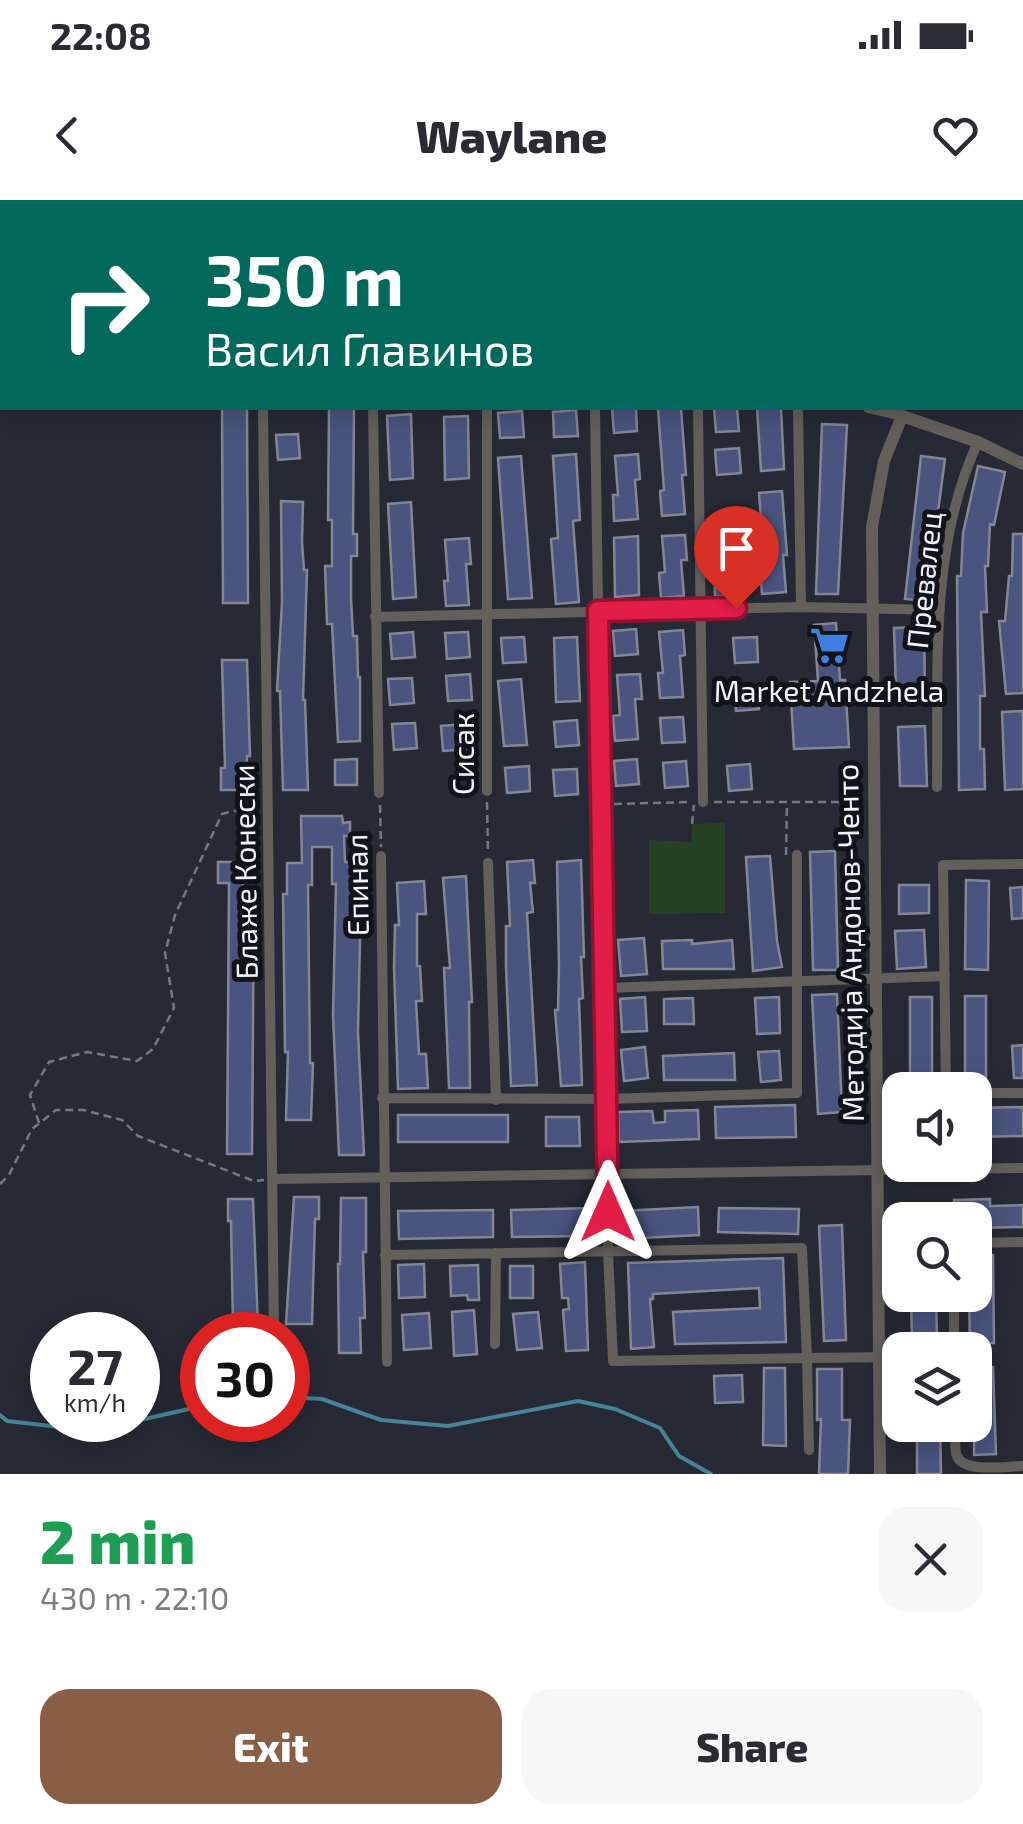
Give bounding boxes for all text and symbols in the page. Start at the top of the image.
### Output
text: 22:08 [50,12,152,58]
icon: back [40,108,95,163]
text: Waylane [416,108,607,162]
icon: heart [928,108,983,163]
text: 350 m [205,236,404,320]
icon: right [40,240,170,370]
text: Васил Главинов [205,321,534,375]
pin [694,506,779,609]
street label: Превалец [898,510,948,650]
icon: arrive [709,521,764,576]
supermarket icon: Market Andzhela [808,625,850,667]
place label: Market Andzhela [714,672,944,708]
street label: Сисак [444,713,480,795]
street label: Блаже Конески [224,764,264,980]
street label: Методија Андонов-Ченто [828,764,870,1122]
street label: Епинал [337,833,375,937]
map controls [882,1072,992,1442]
button: sound [882,1072,992,1182]
position arrow [556,1160,660,1264]
button: search [882,1202,992,1312]
speed limit sign: 30 [180,1312,310,1442]
button: layers [882,1332,992,1442]
text: 27 [67,1335,123,1395]
text: km/h [64,1387,126,1417]
text: 2 min [40,1504,195,1576]
button: close [878,1507,983,1612]
text: 430 m · 22:10 [40,1578,229,1616]
button: Exit [40,1689,502,1804]
button: Share [522,1689,983,1804]

